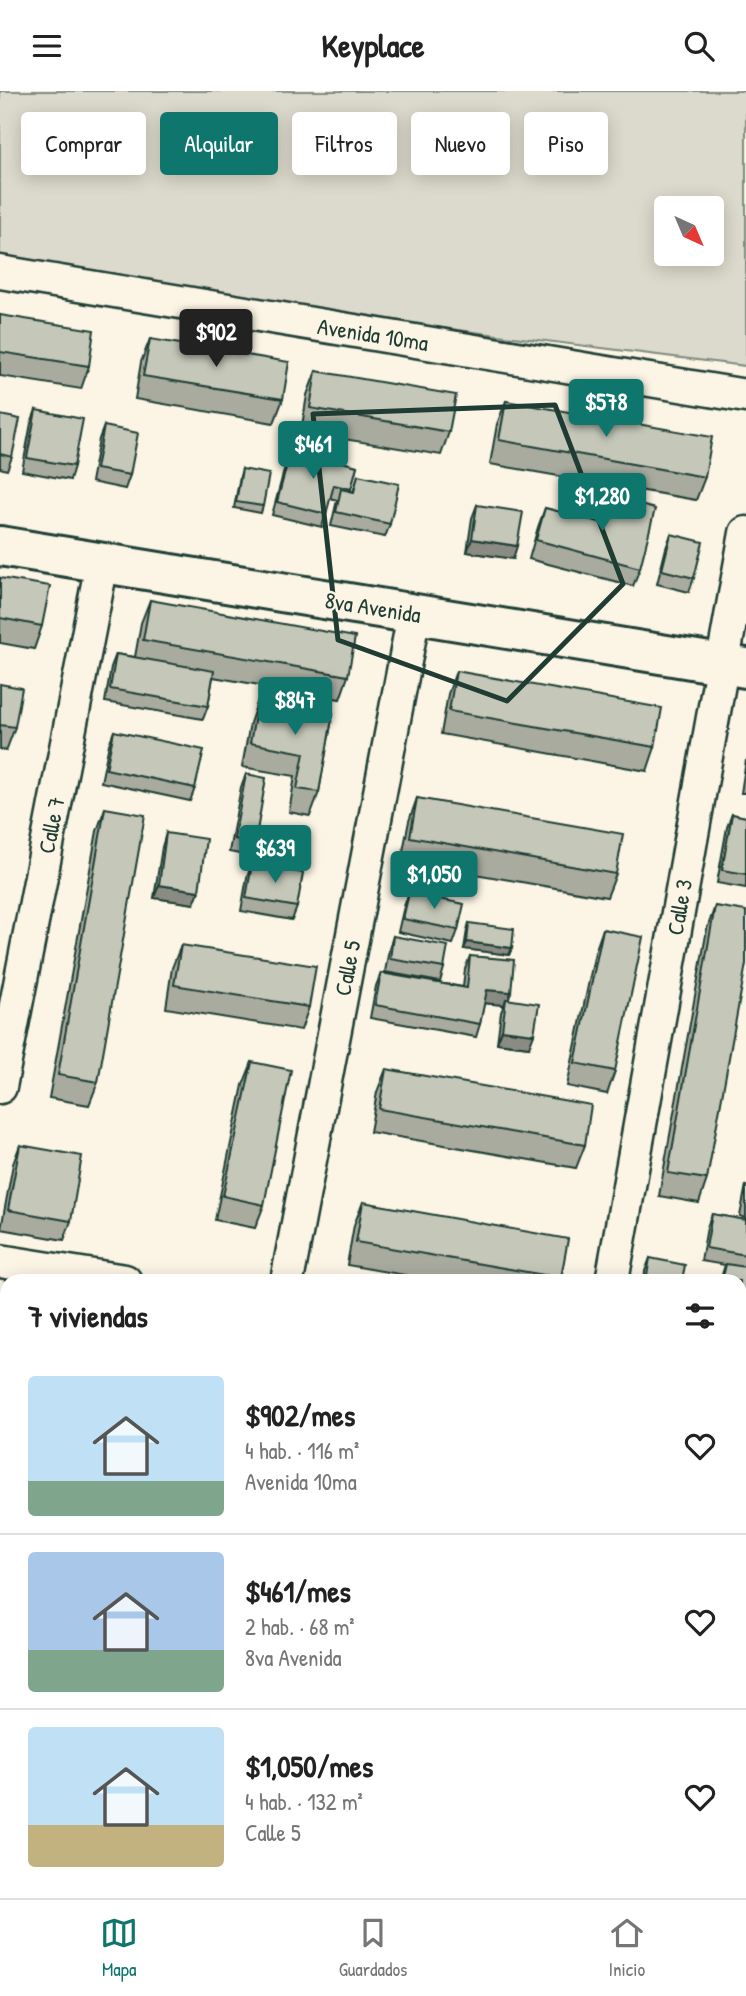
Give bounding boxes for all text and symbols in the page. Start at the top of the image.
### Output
text: Keyplace [322,24,424,67]
icon: menu [28,27,66,65]
icon: search [680,27,718,65]
chip: Comprar [21,112,146,175]
chip: Alquilar [160,112,278,175]
chip: Filtros [292,112,397,175]
chip: Nuevo [411,112,510,175]
chip: Piso [524,112,608,175]
north arrow [654,196,724,266]
map controls [654,196,724,266]
pin: $902 [175,309,257,369]
street label: Avenida 10ma [315,310,431,358]
text: $902 [195,316,237,347]
pin: $578 [565,379,647,439]
text: $578 [585,386,627,417]
pin: $461 [272,421,354,481]
text: $461 [294,428,332,459]
pin: $1,280 [545,473,659,533]
text: $1,280 [574,480,630,511]
street label: 8va Avenida [323,584,423,630]
pin: $847 [254,677,336,737]
text: $847 [274,684,316,715]
street label: Calle 7 [30,794,72,856]
pin: $639 [234,825,316,885]
text: $639 [255,832,295,863]
pin: $1,050 [377,851,491,911]
text: $1,050 [407,858,462,889]
street label: Calle 3 [659,877,699,937]
street label: Calle 5 [326,937,368,998]
text: 7 viviendas [28,1296,148,1336]
icon: filters [681,1297,719,1335]
text: $902/mes [245,1395,355,1435]
icon: home [84,1404,168,1488]
icon: heart [681,1427,719,1465]
text: 4 hab. · 116 m² [245,1435,359,1466]
text: Avenida 10ma [245,1466,357,1497]
text: $461/mes [245,1571,351,1611]
icon: home [84,1580,168,1664]
icon: heart [681,1603,719,1641]
text: 2 hab. · 68 m² [245,1611,355,1642]
text: 8va Avenida [245,1642,342,1673]
text: $1,050/mes [245,1746,373,1786]
icon: home [84,1755,168,1839]
icon: heart [681,1778,719,1816]
text: 4 hab. · 132 m² [245,1786,363,1817]
text: Calle 5 [245,1817,301,1848]
tab: Mapa [100,1914,138,1982]
tab: Guardados [339,1914,407,1982]
tab: Inicio [608,1914,646,1982]

